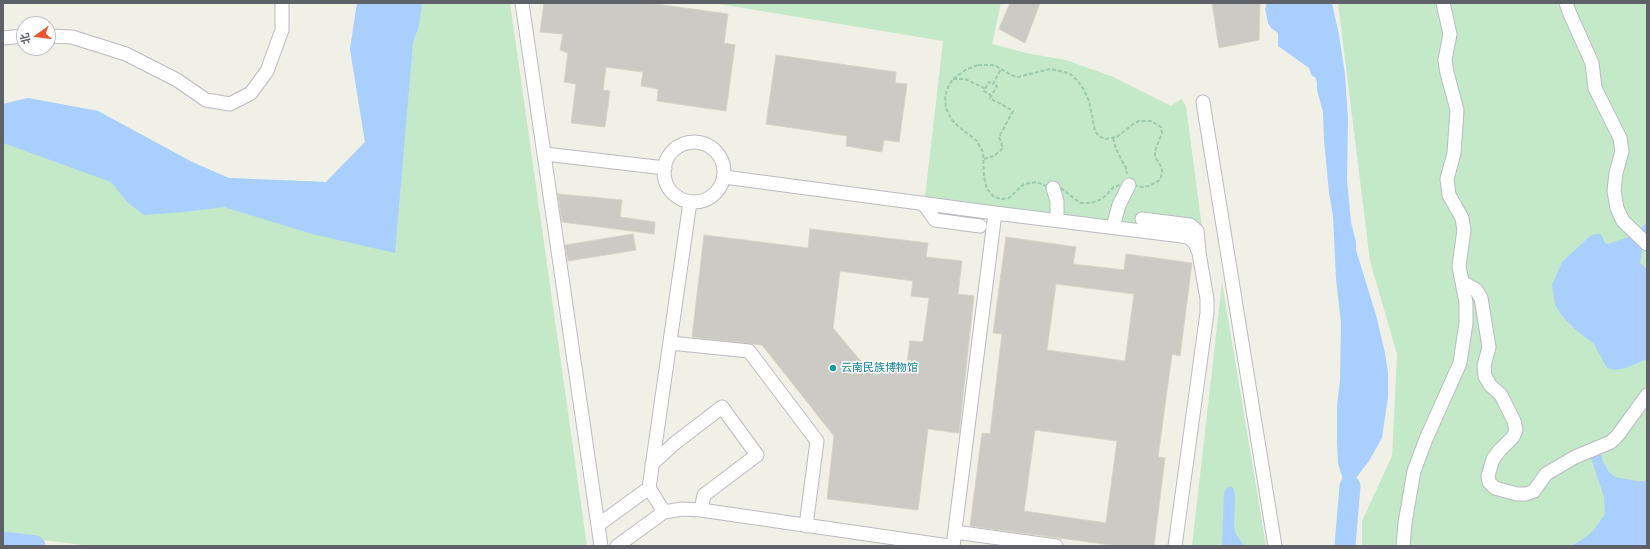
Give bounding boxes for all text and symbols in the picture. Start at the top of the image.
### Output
north arrow [16,16,56,56]
text: 北 [16,31,34,46]
place label: 云南民族博物馆 [841,361,918,375]
marker: 云南民族博物馆 [828,363,838,373]

